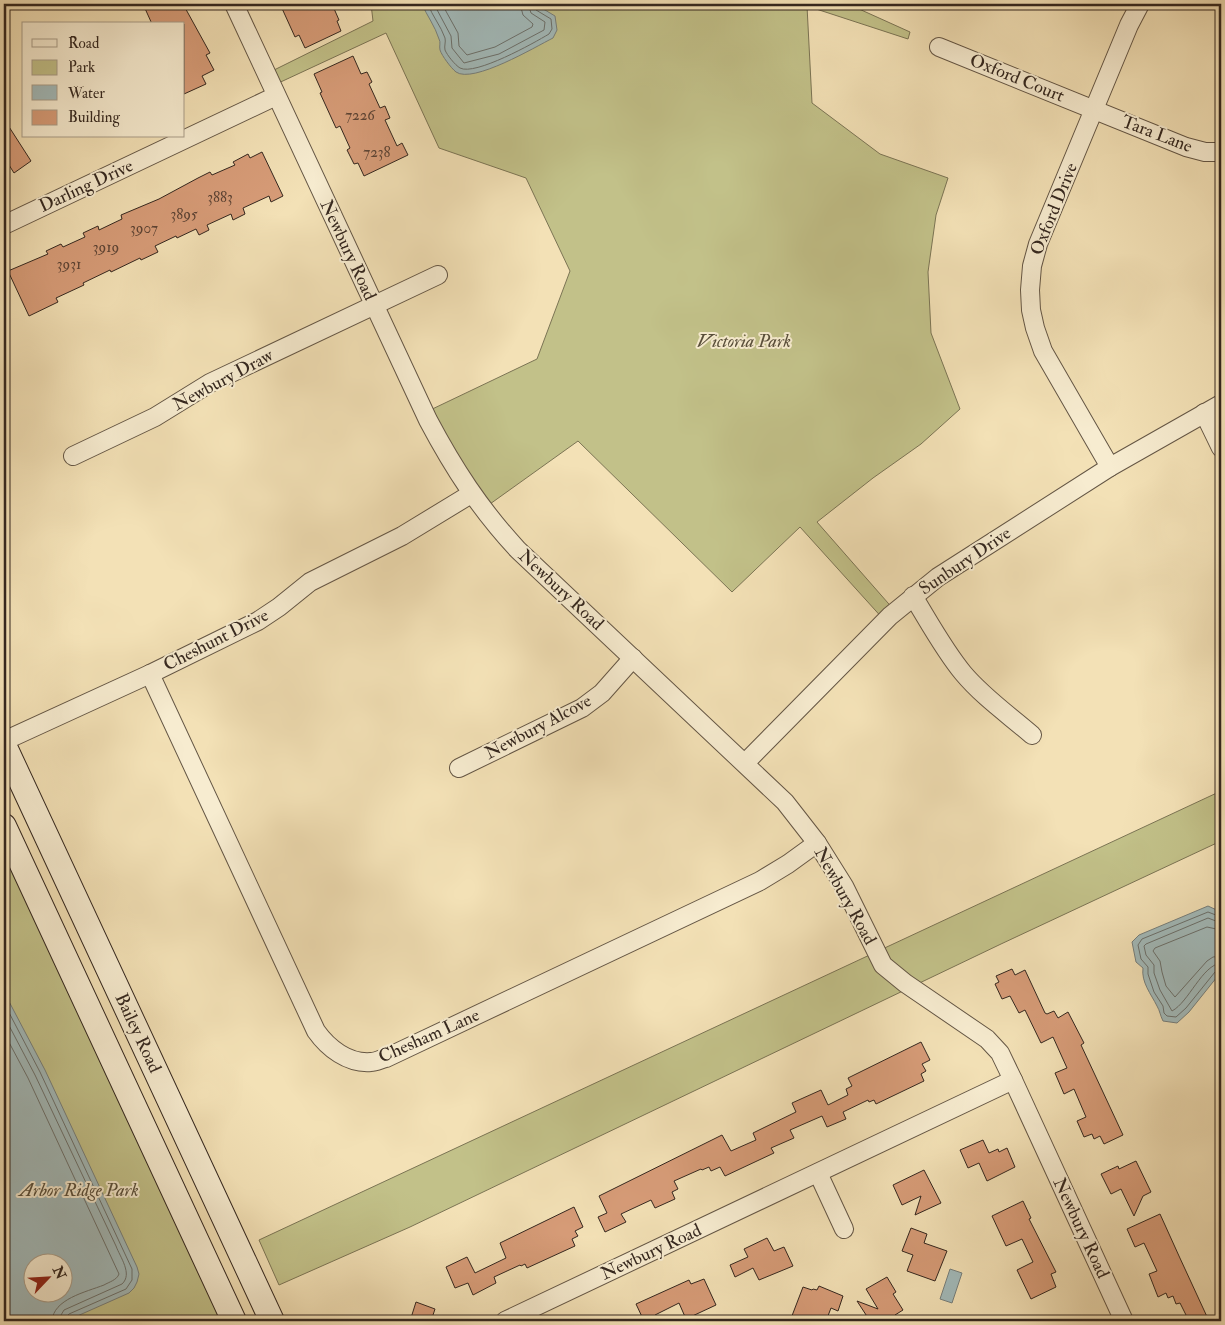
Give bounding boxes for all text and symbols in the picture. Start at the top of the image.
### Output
legend [22,22,185,138]
text: Road [68,34,100,53]
street label: Oxford Court [966,49,1068,107]
text: Park [68,58,95,77]
text: Water [67,84,105,103]
house number: 7226 [345,106,376,125]
text: Building [68,108,120,127]
street label: Tara Lane [1118,110,1196,158]
house number: 7238 [363,143,391,162]
street label: Darling Drive [35,154,137,218]
street label: Oxford Drive [1025,159,1083,259]
house number: 3883 [207,188,233,207]
street label: Newbury Road [315,196,381,304]
house number: 3895 [170,205,198,224]
house number: 3907 [130,219,158,238]
house number: 3919 [93,238,119,257]
house number: 3931 [57,255,81,274]
park label: Victoria Park [697,330,791,353]
street label: Newbury Draw [169,343,278,416]
street label: Sunbury Drive [915,522,1016,600]
street label: Newbury Road [513,545,609,635]
street label: Cheshunt Drive [160,603,273,676]
street label: Newbury Alcove [481,689,596,765]
street label: Newbury Road [809,843,881,949]
street label: Bailey Road [110,989,167,1077]
street label: Chesham Lane [375,1003,483,1068]
street label: Newbury Road [1048,1174,1114,1282]
park label: Arbor Ridge Park [17,1179,139,1202]
street label: Newbury Road [597,1219,705,1285]
north arrow [22,1252,72,1302]
text: N [49,1263,70,1282]

